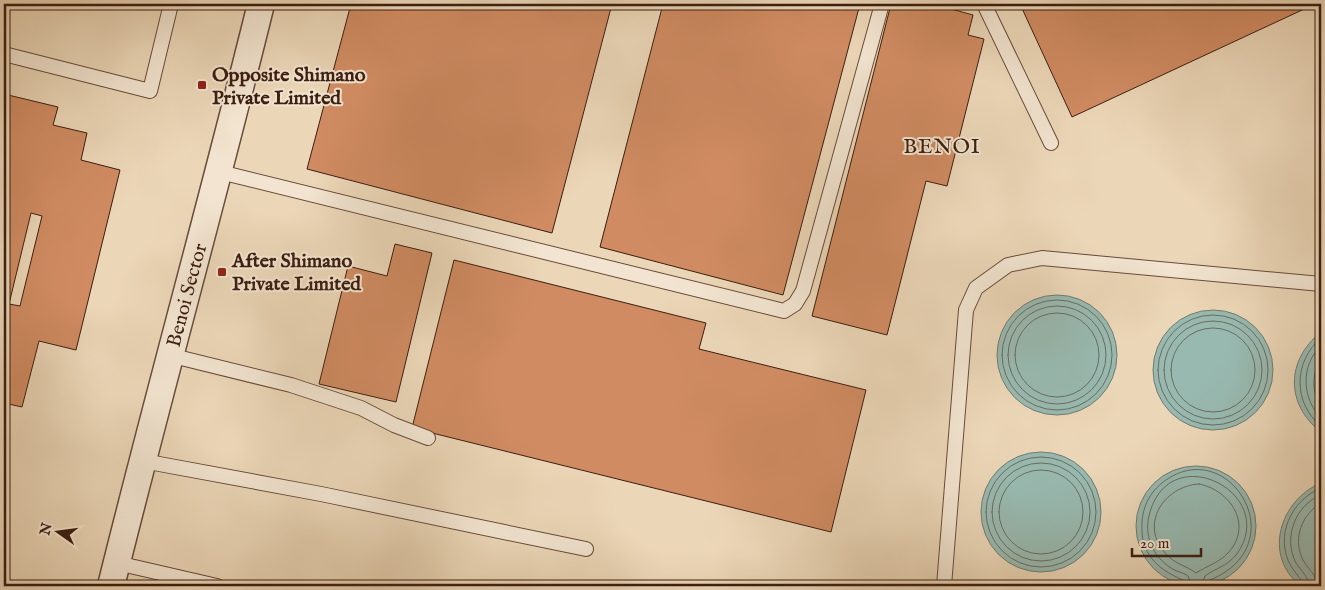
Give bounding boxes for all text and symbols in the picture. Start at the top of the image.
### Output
place label: Opposite Shimano Private Limited [212,63,366,111]
marker: Opposite Shimano Private Limited [196,79,208,91]
district label: BENOI [903,134,981,161]
street label: Benoi Sector [162,240,213,350]
place label: After Shimano Private Limited [231,249,362,297]
marker: After Shimano Private Limited [216,266,228,278]
north arrow [32,508,82,558]
text: N [36,521,57,538]
scale bar [1132,525,1201,557]
text: 20 m [1140,534,1170,553]

